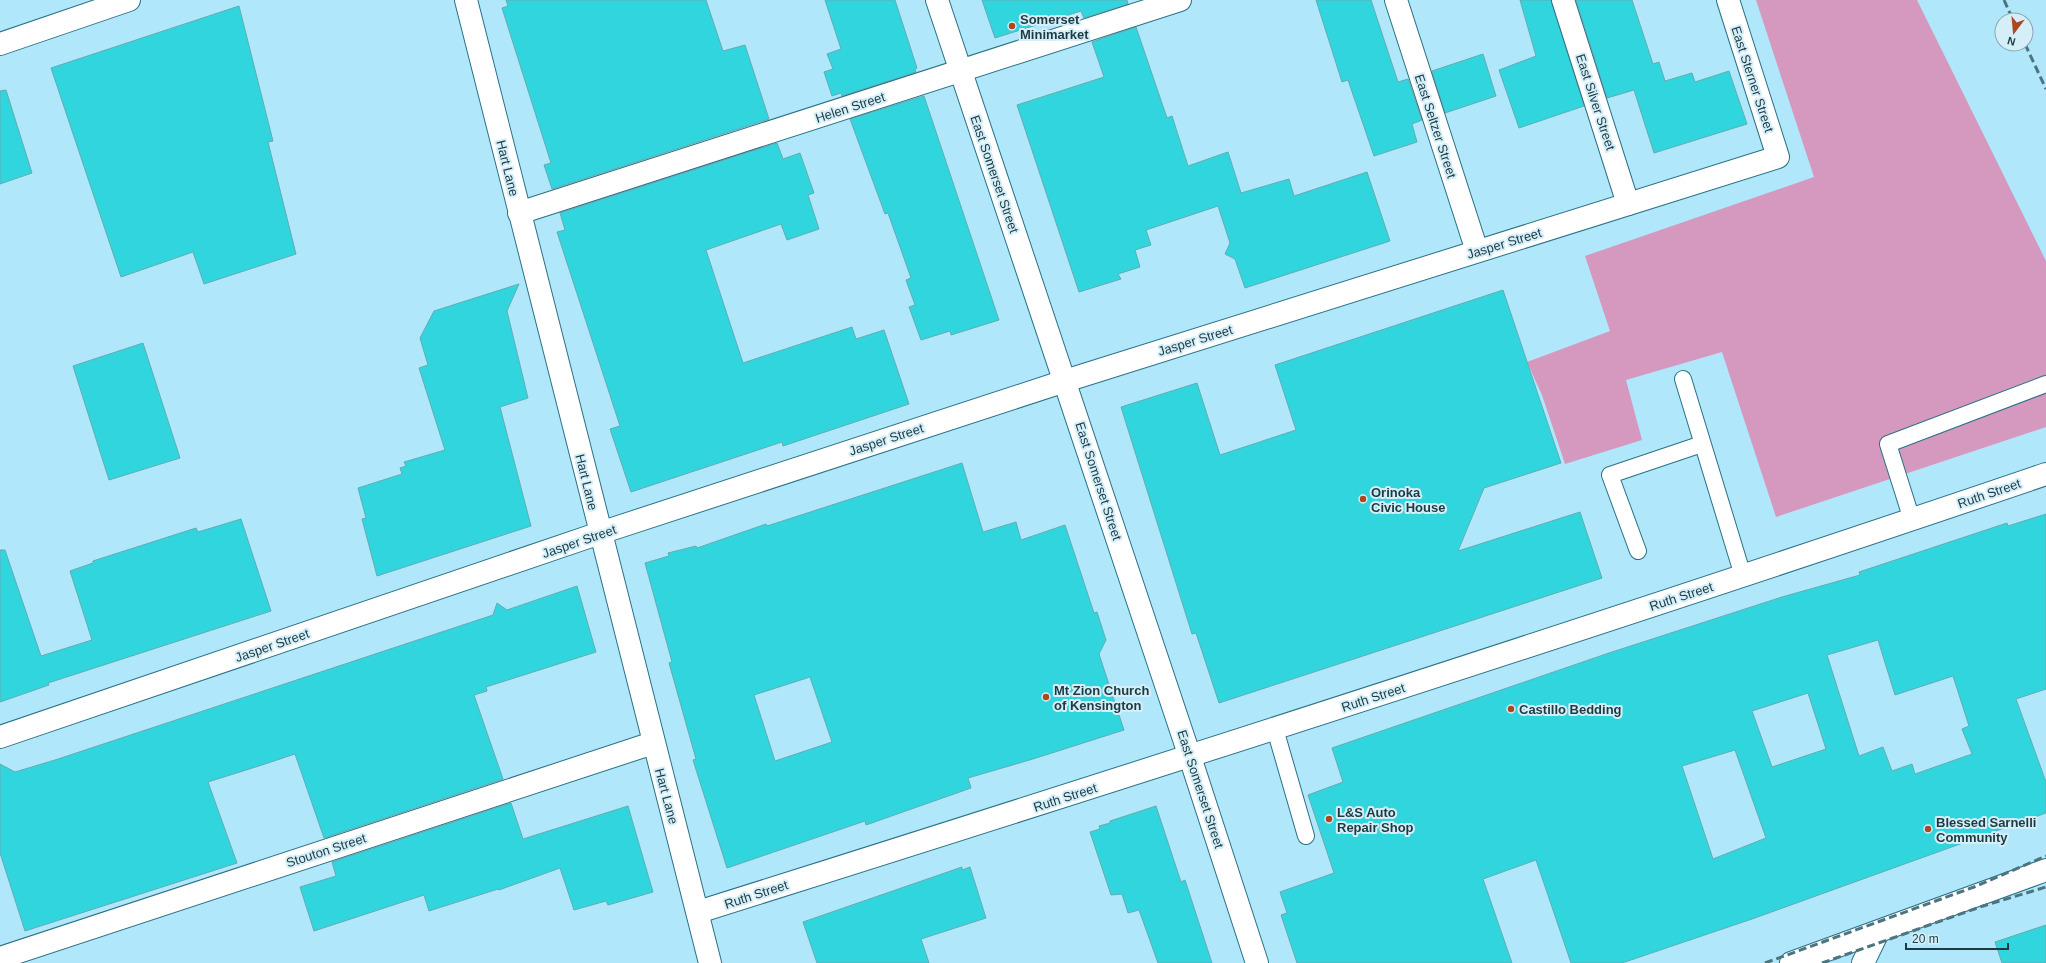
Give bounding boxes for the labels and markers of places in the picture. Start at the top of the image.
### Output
place label: Somerset Minimarket [1020,12,1089,42]
marker: Somerset Minimarket [1007,21,1017,31]
place label: Orinoka Civic House [1371,485,1445,515]
marker: Orinoka Civic House [1358,494,1368,504]
place label: Mt Zion Church of Kensington [1054,683,1149,713]
marker: Mt Zion Church of Kensington [1041,692,1051,702]
place label: Castillo Bedding [1519,702,1622,717]
marker: Castillo Bedding [1506,704,1516,714]
place label: L&S Auto Repair Shop [1337,805,1414,835]
marker: L&S Auto Repair Shop [1324,814,1334,824]
place label: Blessed Sarnelli Community [1936,815,2036,845]
marker: Blessed Sarnelli Community [1923,824,1933,834]

